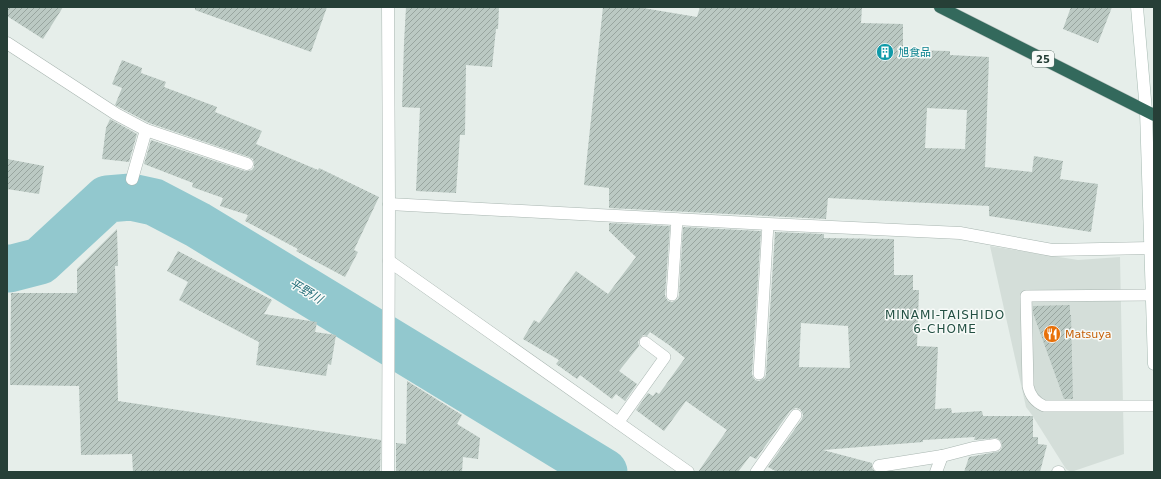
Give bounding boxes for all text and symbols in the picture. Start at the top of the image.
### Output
building icon: 旭食品 [875,42,895,62]
place label: 旭食品 [898,46,931,59]
road number: 25 [1032,51,1054,67]
water label: 平野川 [287,276,327,307]
district label: MINAMI-TAISHIDO 6-CHOME [885,308,1005,336]
restaurant icon: Matsuya [1042,324,1062,344]
place label: Matsuya [1065,328,1112,341]

